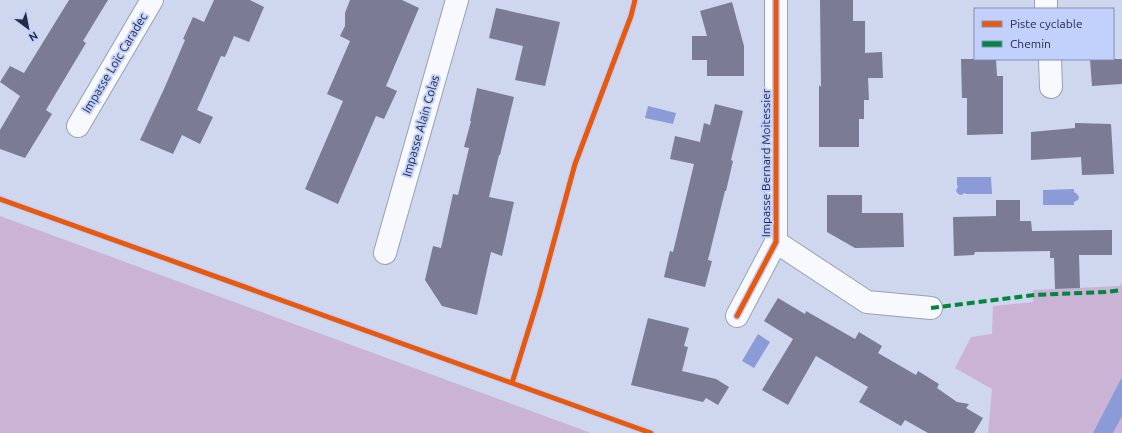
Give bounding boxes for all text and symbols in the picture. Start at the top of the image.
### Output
north arrow [8,8,48,48]
legend [974,8,1114,60]
street label: Impasse Loïc Caradec [80,10,150,115]
text: Piste cyclable [1010,17,1083,30]
text: N [27,29,40,44]
text: Chemin [1010,37,1051,50]
street label: Impasse Alain Colas [400,74,441,178]
street label: Impasse Bernard Moitessier [759,88,772,237]

